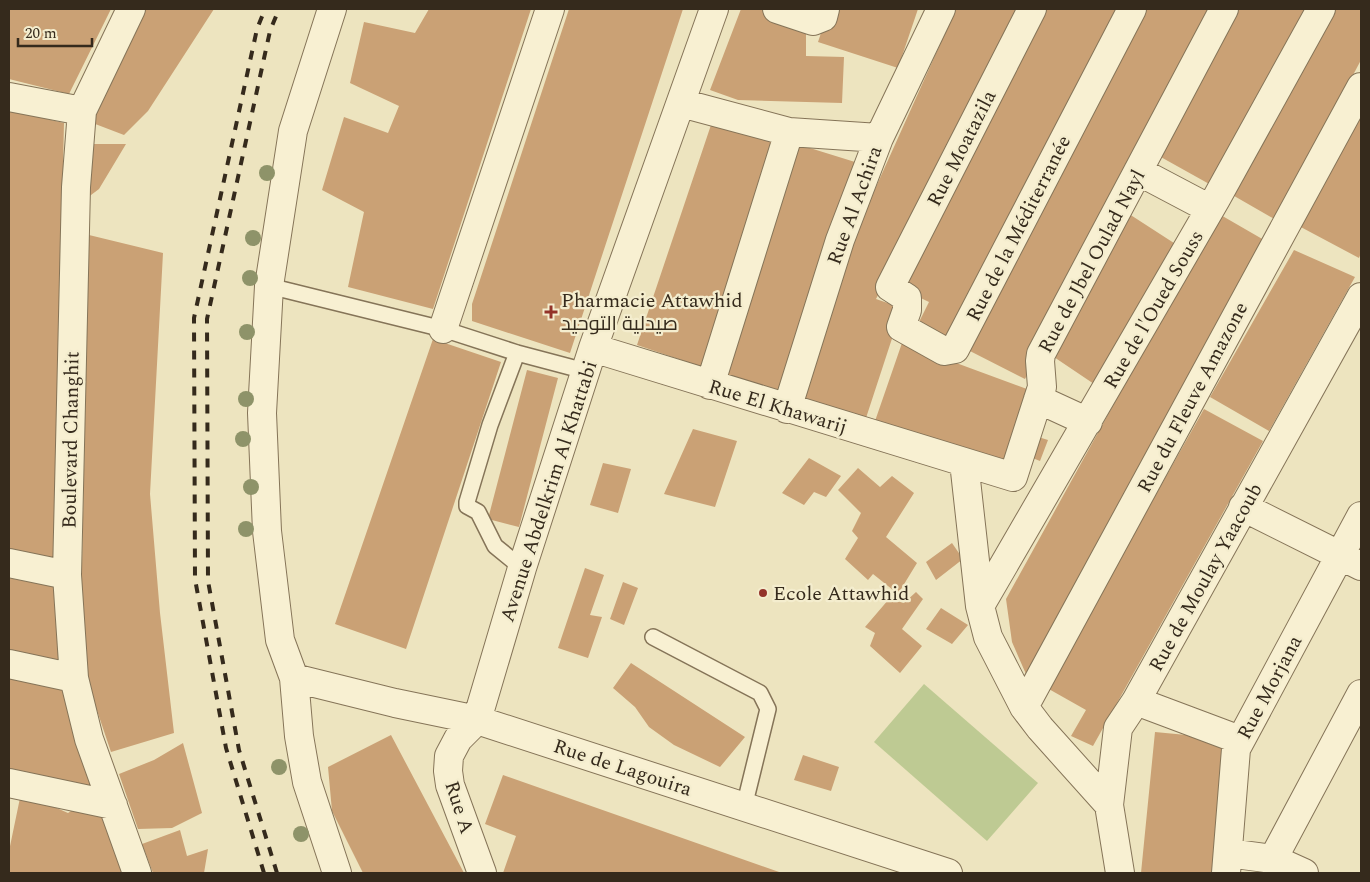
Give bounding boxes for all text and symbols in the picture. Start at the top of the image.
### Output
scale bar [18,15,91,47]
text: 20 m [25,22,57,45]
street label: Rue Moatazila [920,85,1004,212]
street label: Rue de la Méditerranée [959,130,1079,327]
street label: Rue Al Achira [820,141,890,269]
street label: Rue de Jbel Oulad Nayl [1031,164,1153,359]
street label: Rue de l'Oued Souss [1096,224,1212,395]
place label: Pharmacie Attawhid صيدلية التوحيد [561,286,743,339]
street label: Rue du Fleuve Amazone [1130,297,1256,498]
marker: Pharmacie Attawhid صيدلية التوحيد [545,306,557,318]
street label: Boulevard Changhit [54,351,88,529]
street label: Avenue Abdelkrim Al Khattabi [492,357,605,626]
street label: Rue El Khawarij [705,372,851,442]
street label: Rue de Moulay Yaacoub [1141,478,1270,677]
place label: Ecole Attawhid [773,579,909,609]
marker: Ecole Attawhid [757,587,769,599]
street label: Rue Morjana [1230,630,1310,745]
street label: Rue de Lagouira [549,731,696,805]
street label: Rue A [436,777,482,838]

